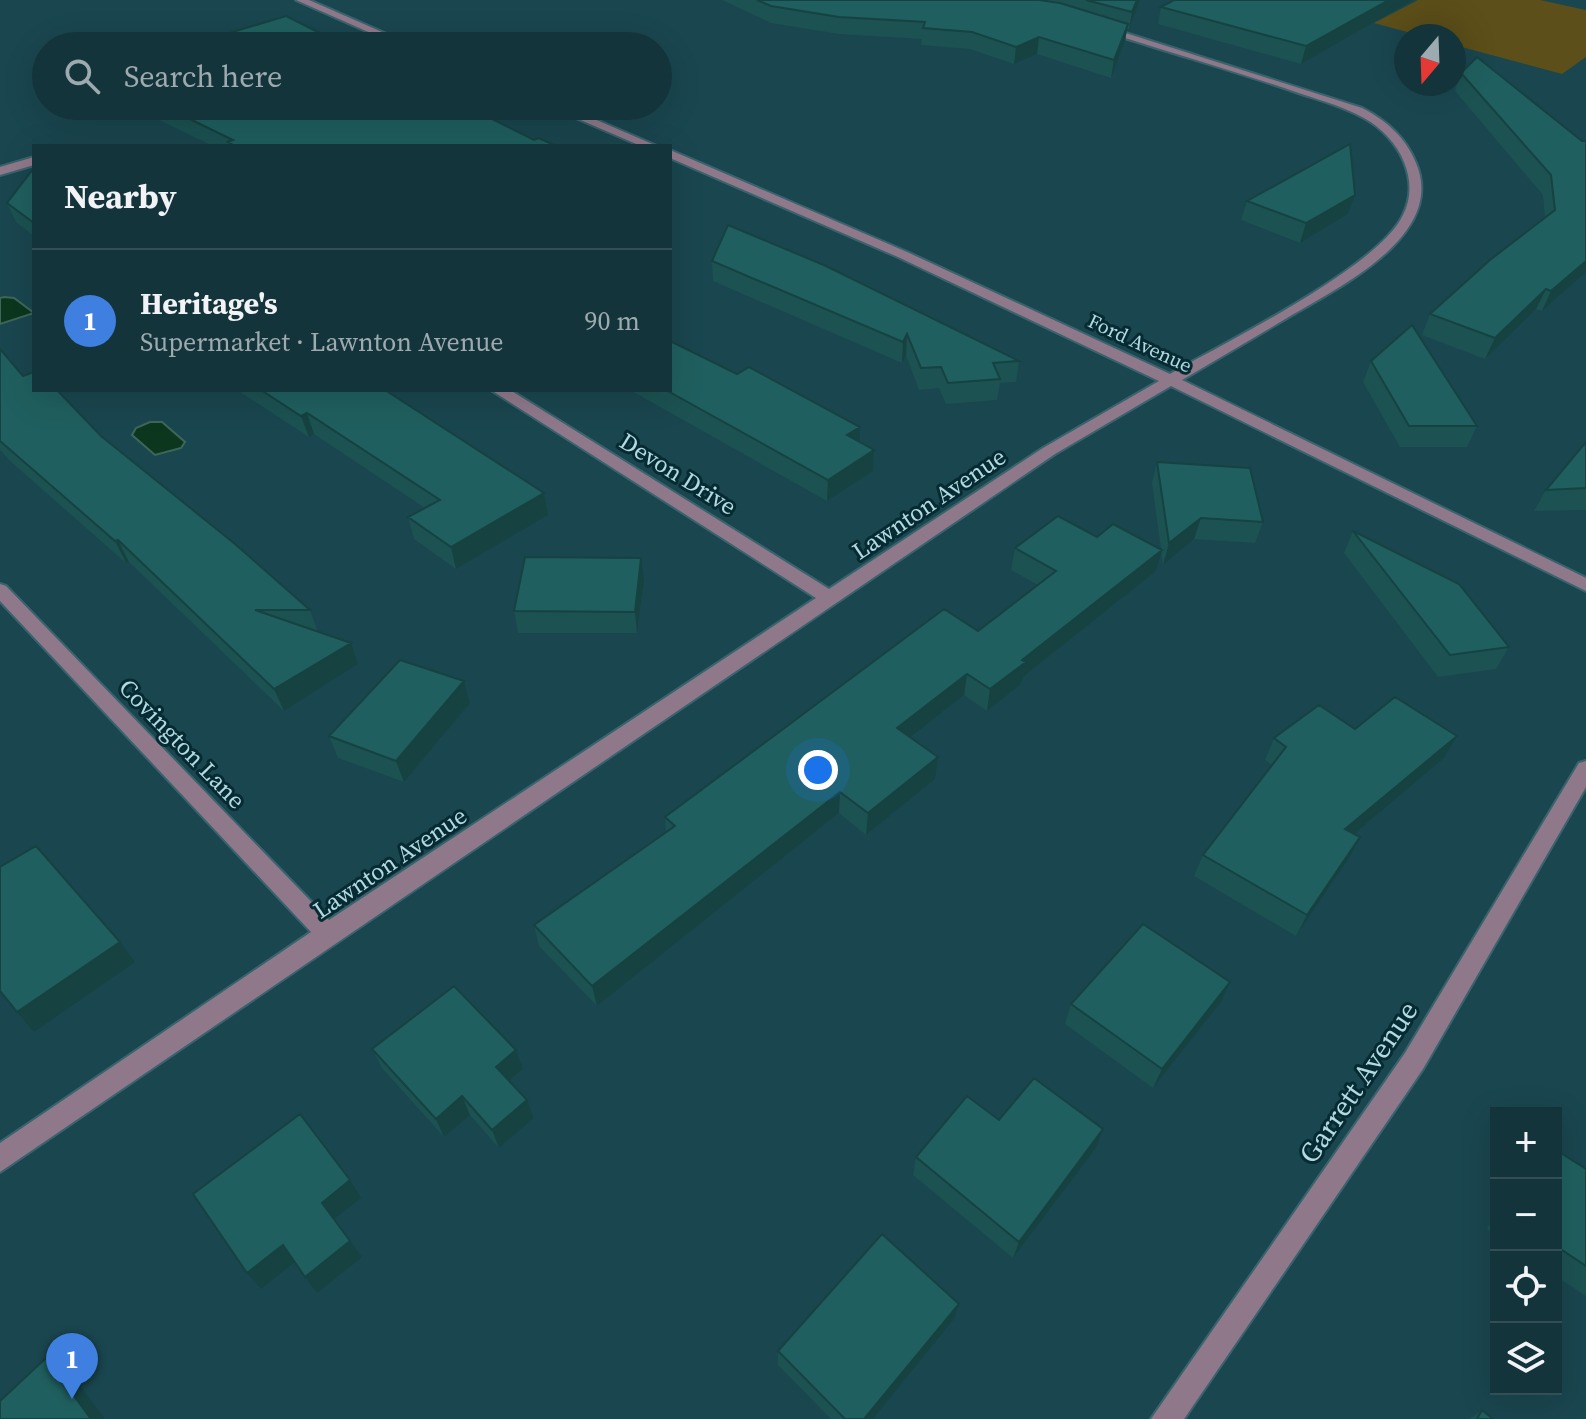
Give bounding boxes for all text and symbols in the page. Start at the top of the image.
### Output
north arrow [1394,24,1466,96]
search box [32,32,672,120]
icon: search [60,54,104,98]
text: Search here [124,56,282,97]
text: Nearby [64,173,177,219]
text: Heritage's [140,283,278,324]
text: 1 [83,303,97,339]
text: 90 m [585,303,640,339]
street label: Ford Avenue [1083,307,1197,379]
text: Supermarket · Lawnton Avenue [140,324,504,360]
street label: Devon Drive [614,425,743,523]
street label: Lawnton Avenue [845,440,1012,567]
street label: Covington Lane [112,671,253,816]
your location [798,750,838,790]
street label: Lawnton Avenue [306,799,473,926]
street label: Garrett Avenue [1290,994,1426,1170]
map controls [1490,1107,1562,1395]
button: + [1490,1107,1562,1179]
button: − [1490,1179,1562,1251]
button: locate [1490,1251,1562,1323]
button: layers [1490,1323,1562,1395]
pin: 1 [46,1333,98,1399]

